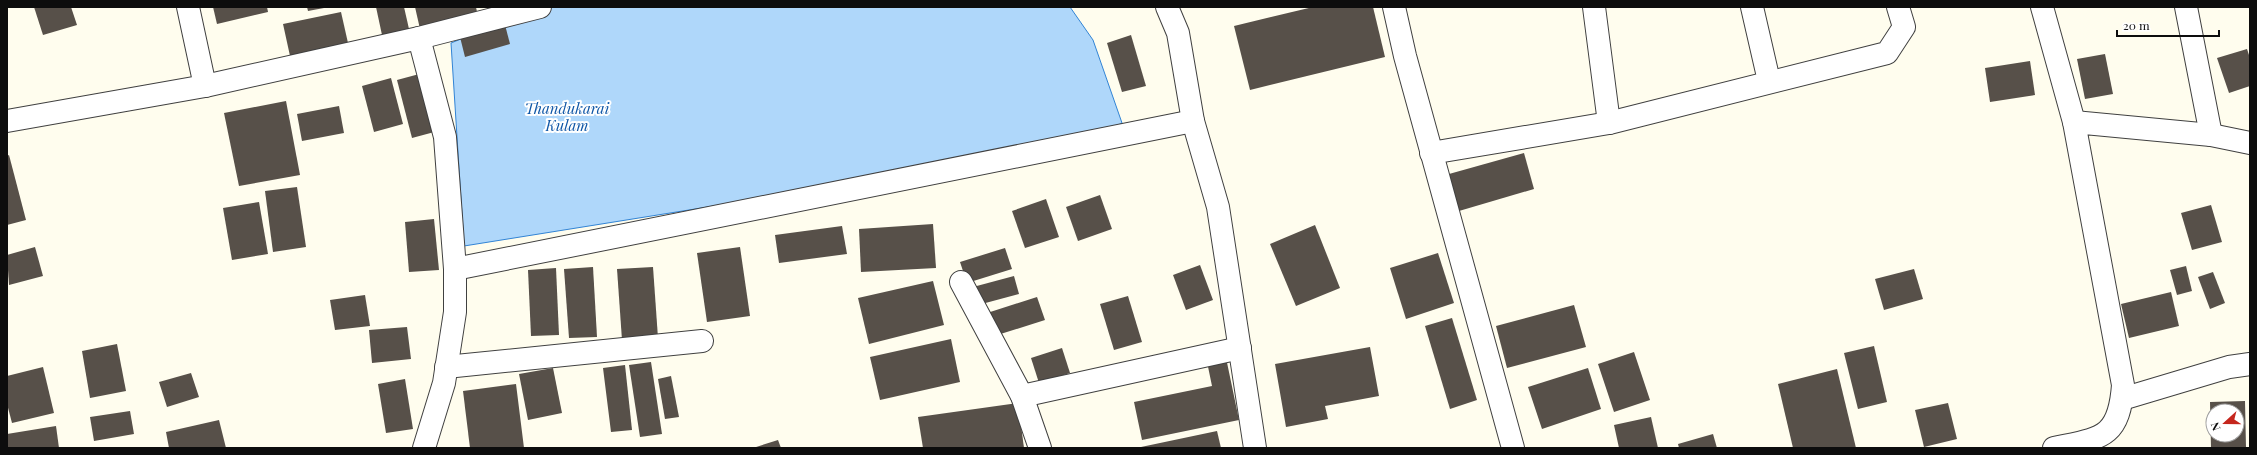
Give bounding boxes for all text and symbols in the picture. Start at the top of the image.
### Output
scale bar [2117,12,2219,38]
text: 20 m [2123,17,2150,33]
water label: Thandukarai Kulam [525,98,610,135]
north arrow [2205,403,2245,443]
text: N [2207,420,2224,433]

